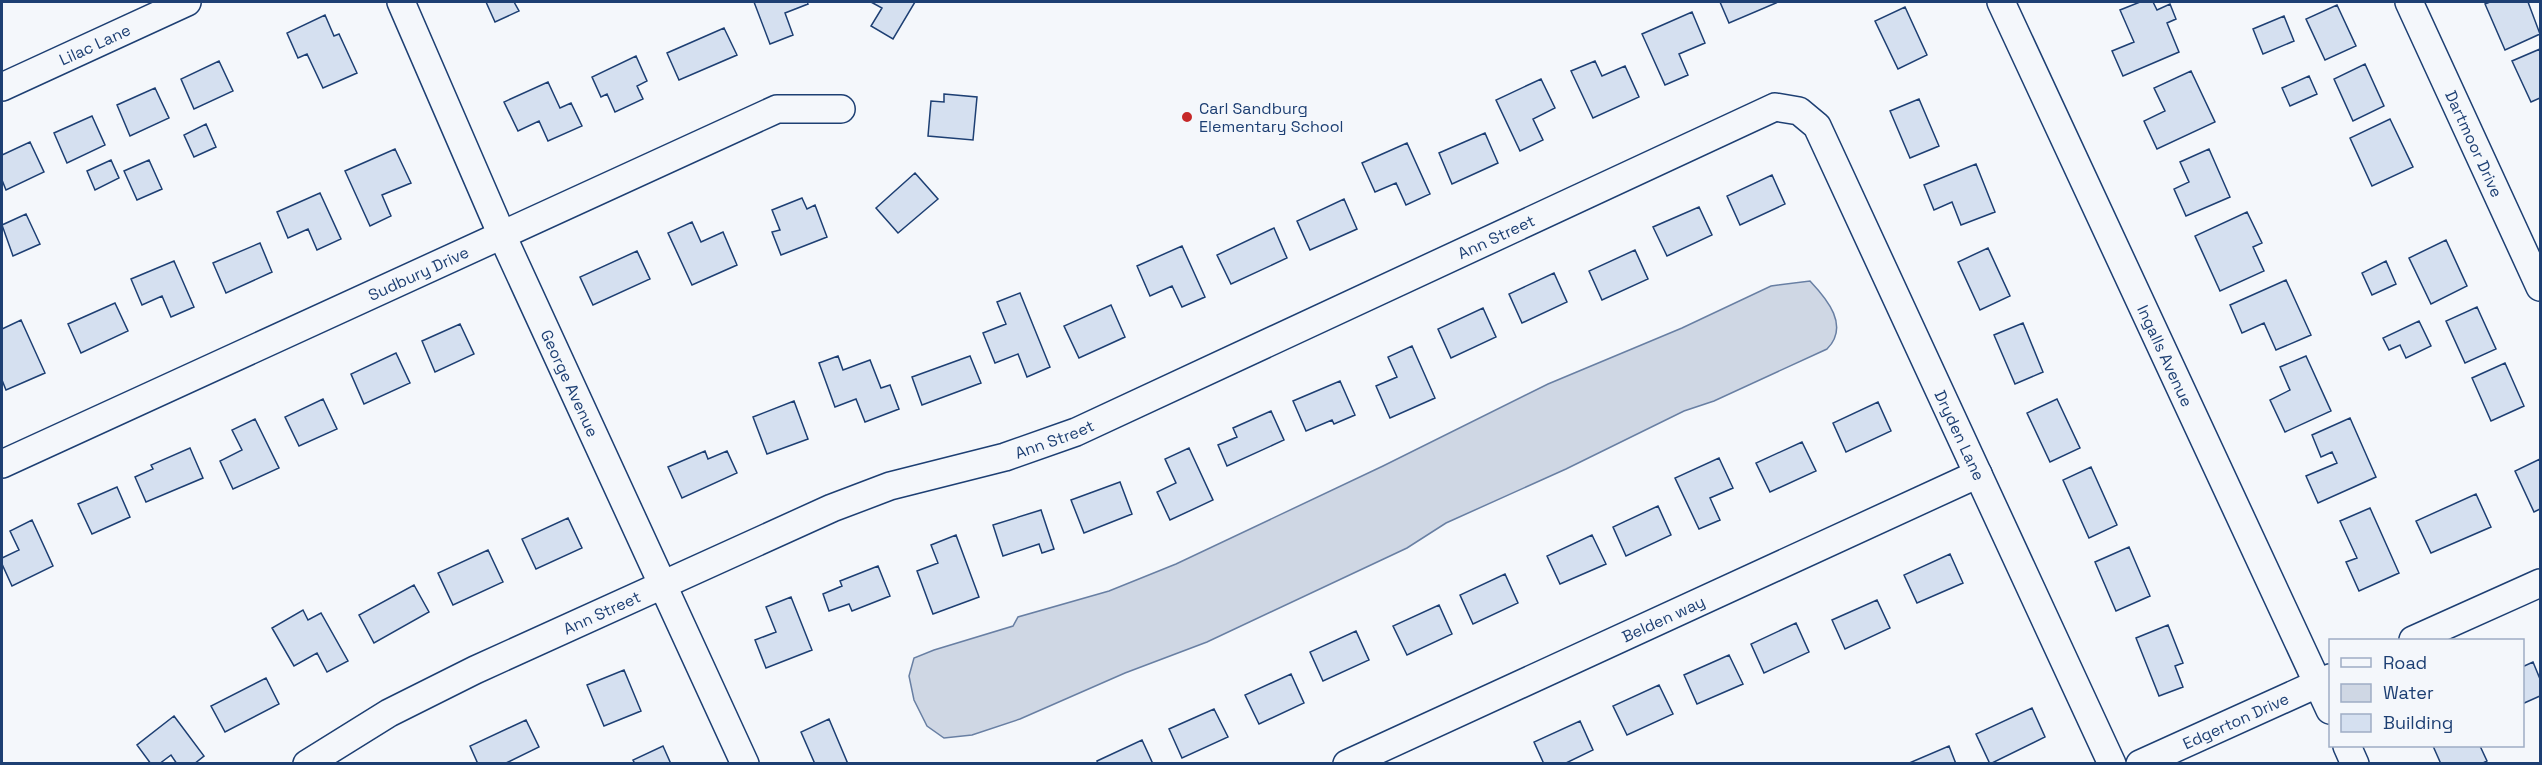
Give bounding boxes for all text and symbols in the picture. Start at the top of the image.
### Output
street label: Lilac Lane [56,19,134,70]
street label: Dartmoor Drive [2440,87,2507,201]
place label: Carl Sandburg Elementary School [1199,98,1344,137]
marker: Carl Sandburg Elementary School [1180,110,1194,124]
street label: Ann Street [1454,210,1538,264]
street label: Sudbury Drive [365,242,472,306]
street label: Ingalls Avenue [2132,302,2198,410]
street label: George Avenue [536,326,603,440]
street label: Dryden Lane [1930,387,1990,484]
street label: Ann Street [1012,415,1098,464]
street label: Ann Street [560,586,644,640]
street label: Belden way [1619,591,1708,647]
legend [2329,639,2524,747]
text: Road [2383,651,2427,674]
text: Water [2383,681,2434,704]
street label: Edgerton Drive [2179,688,2292,754]
text: Building [2383,711,2453,734]

